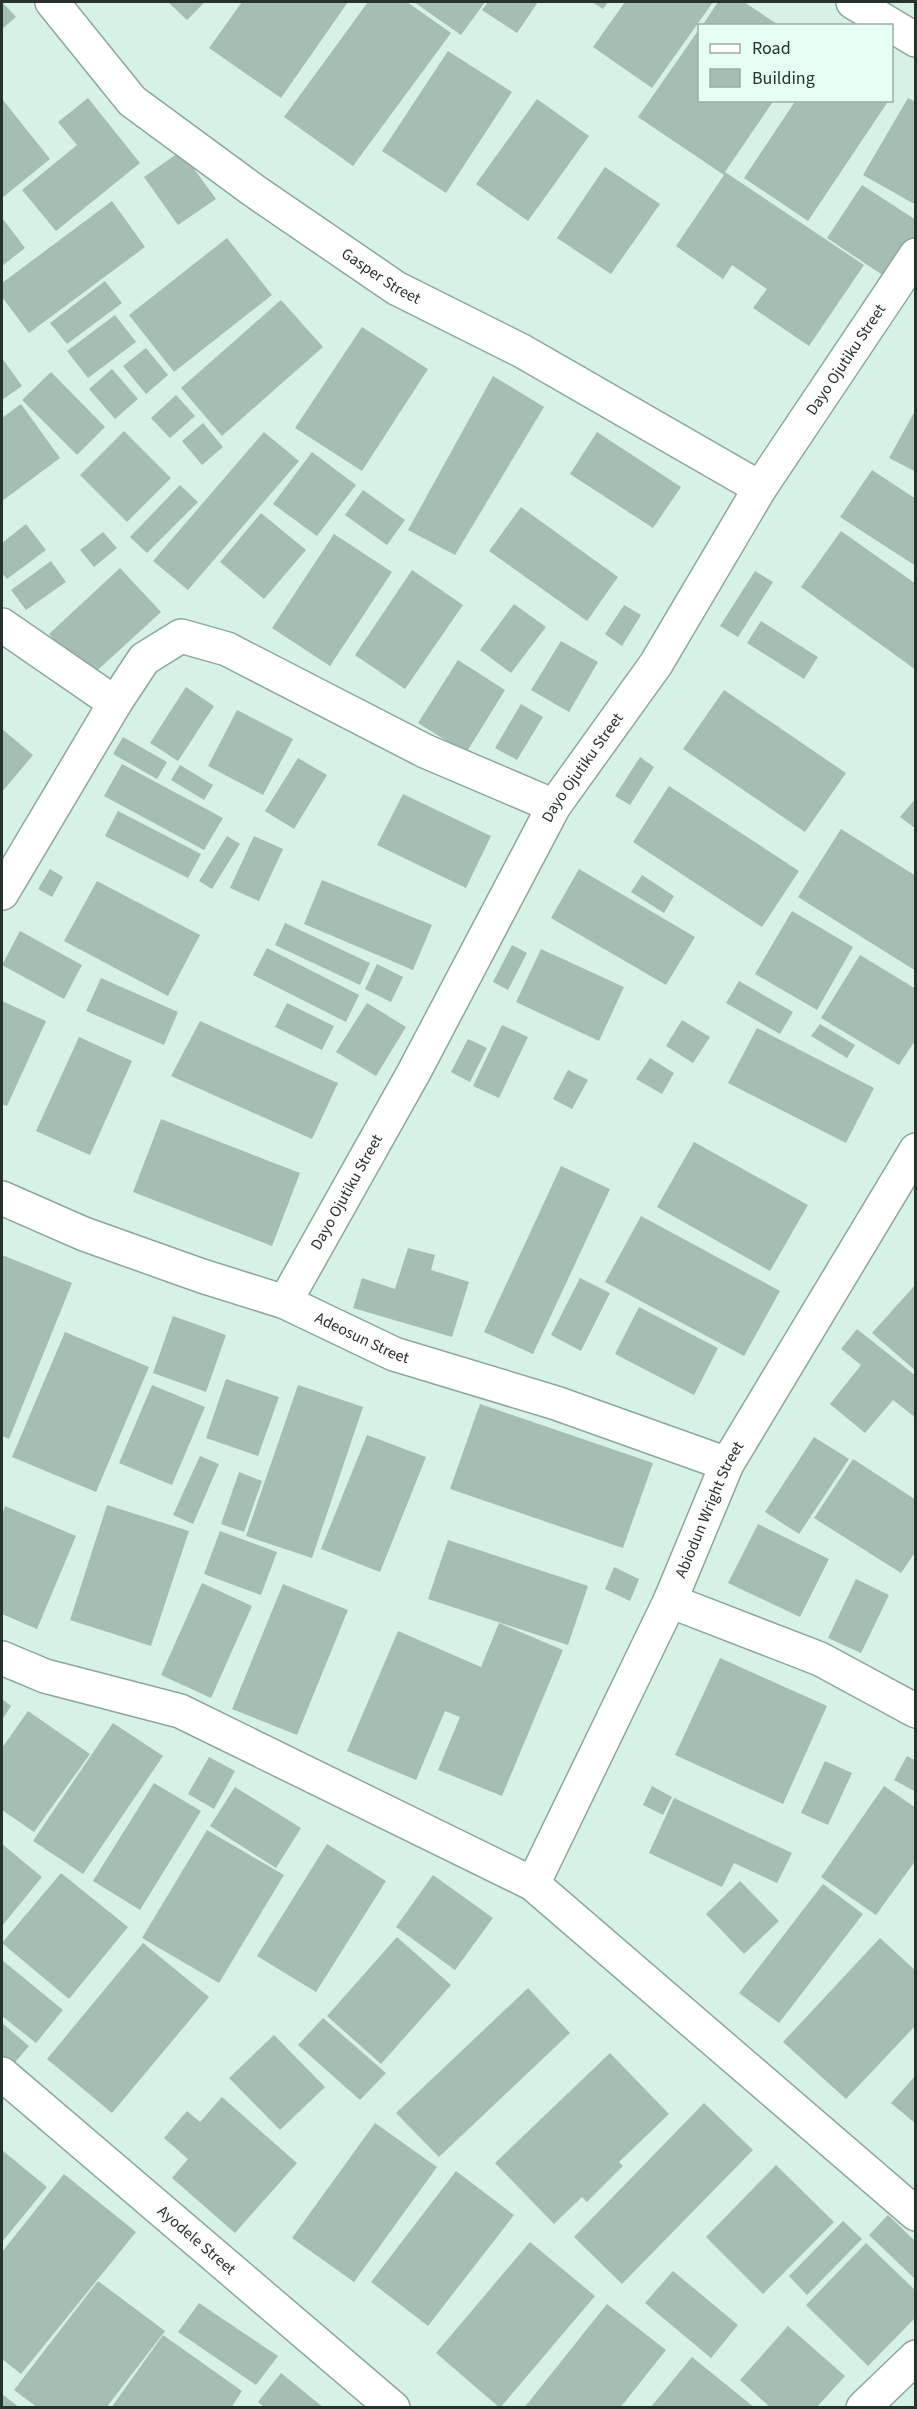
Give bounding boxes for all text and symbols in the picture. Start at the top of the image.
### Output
legend [698,24,893,102]
text: Road [752,36,791,61]
text: Building [752,66,815,91]
street label: Gasper Street [337,243,425,310]
street label: Dayo Ojutiku Street [801,299,891,420]
street label: Dayo Ojutiku Street [536,708,629,826]
street label: Dayo Ojutiku Street [305,1130,388,1254]
street label: Adeosun Street [311,1307,412,1369]
street label: Abiodun Wright Street [670,1436,750,1581]
street label: Ayodele Street [153,2200,241,2280]

